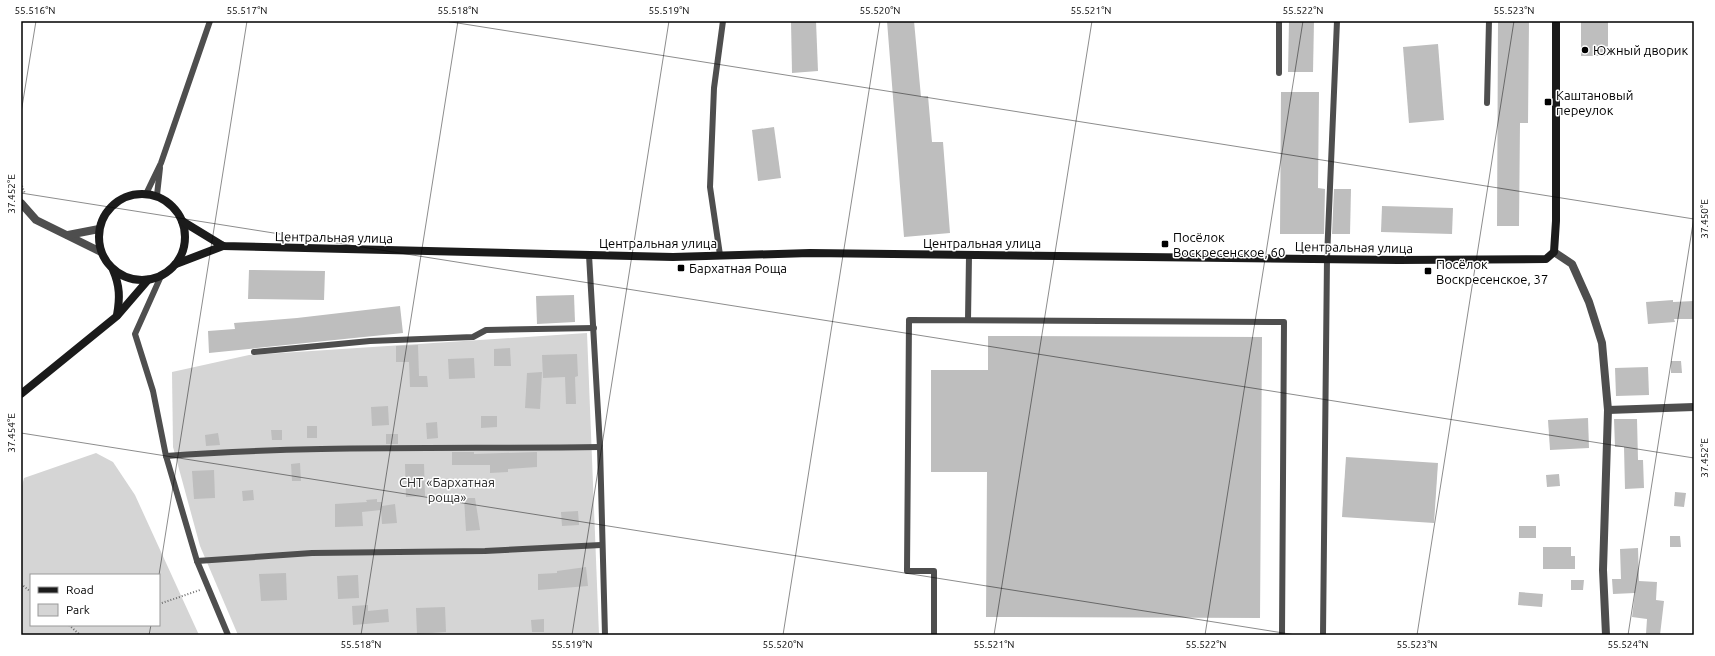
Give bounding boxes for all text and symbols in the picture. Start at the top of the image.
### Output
text: 55.516°N [14,5,56,16]
text: 55.517°N [226,5,268,16]
text: 55.518°N [437,5,479,16]
text: 55.519°N [648,5,690,16]
text: 55.520°N [859,5,901,16]
text: 55.521°N [1070,5,1112,16]
text: 55.522°N [1282,5,1324,16]
text: 55.523°N [1493,5,1535,16]
place label: Южный дворик [1593,43,1689,57]
marker: Южный дворик [1580,45,1590,55]
place label: Каштановый переулок [1556,88,1633,117]
marker: Каштановый переулок [1543,97,1553,107]
text: 37.452°E [6,174,17,214]
text: 37.450°E [1699,199,1710,239]
street label: Центральная улица [275,229,393,245]
place label: Посёлок Воскресенское, 60 [1173,230,1285,260]
street label: Центральная улица [599,236,717,250]
street label: Центральная улица [923,236,1041,250]
marker: Посёлок Воскресенское, 60 [1160,239,1170,249]
street label: Центральная улица [1295,239,1413,255]
place label: Посёлок Воскресенское, 37 [1436,257,1548,287]
place label: Бархатная Роща [689,261,787,275]
marker: Бархатная Роща [676,263,686,273]
marker: Посёлок Воскресенское, 37 [1423,266,1433,276]
text: 37.454°E [6,413,17,453]
text: 37.452°E [1699,438,1710,478]
park label: СНТ «Бархатная роща» [399,475,495,504]
legend [30,574,160,626]
text: Road [66,583,94,596]
text: Park [66,603,90,616]
text: 55.518°N [340,639,382,650]
text: 55.519°N [551,639,593,650]
text: 55.520°N [762,639,804,650]
text: 55.521°N [973,639,1015,650]
text: 55.522°N [1185,639,1227,650]
text: 55.523°N [1396,639,1438,650]
text: 55.524°N [1607,639,1649,650]

